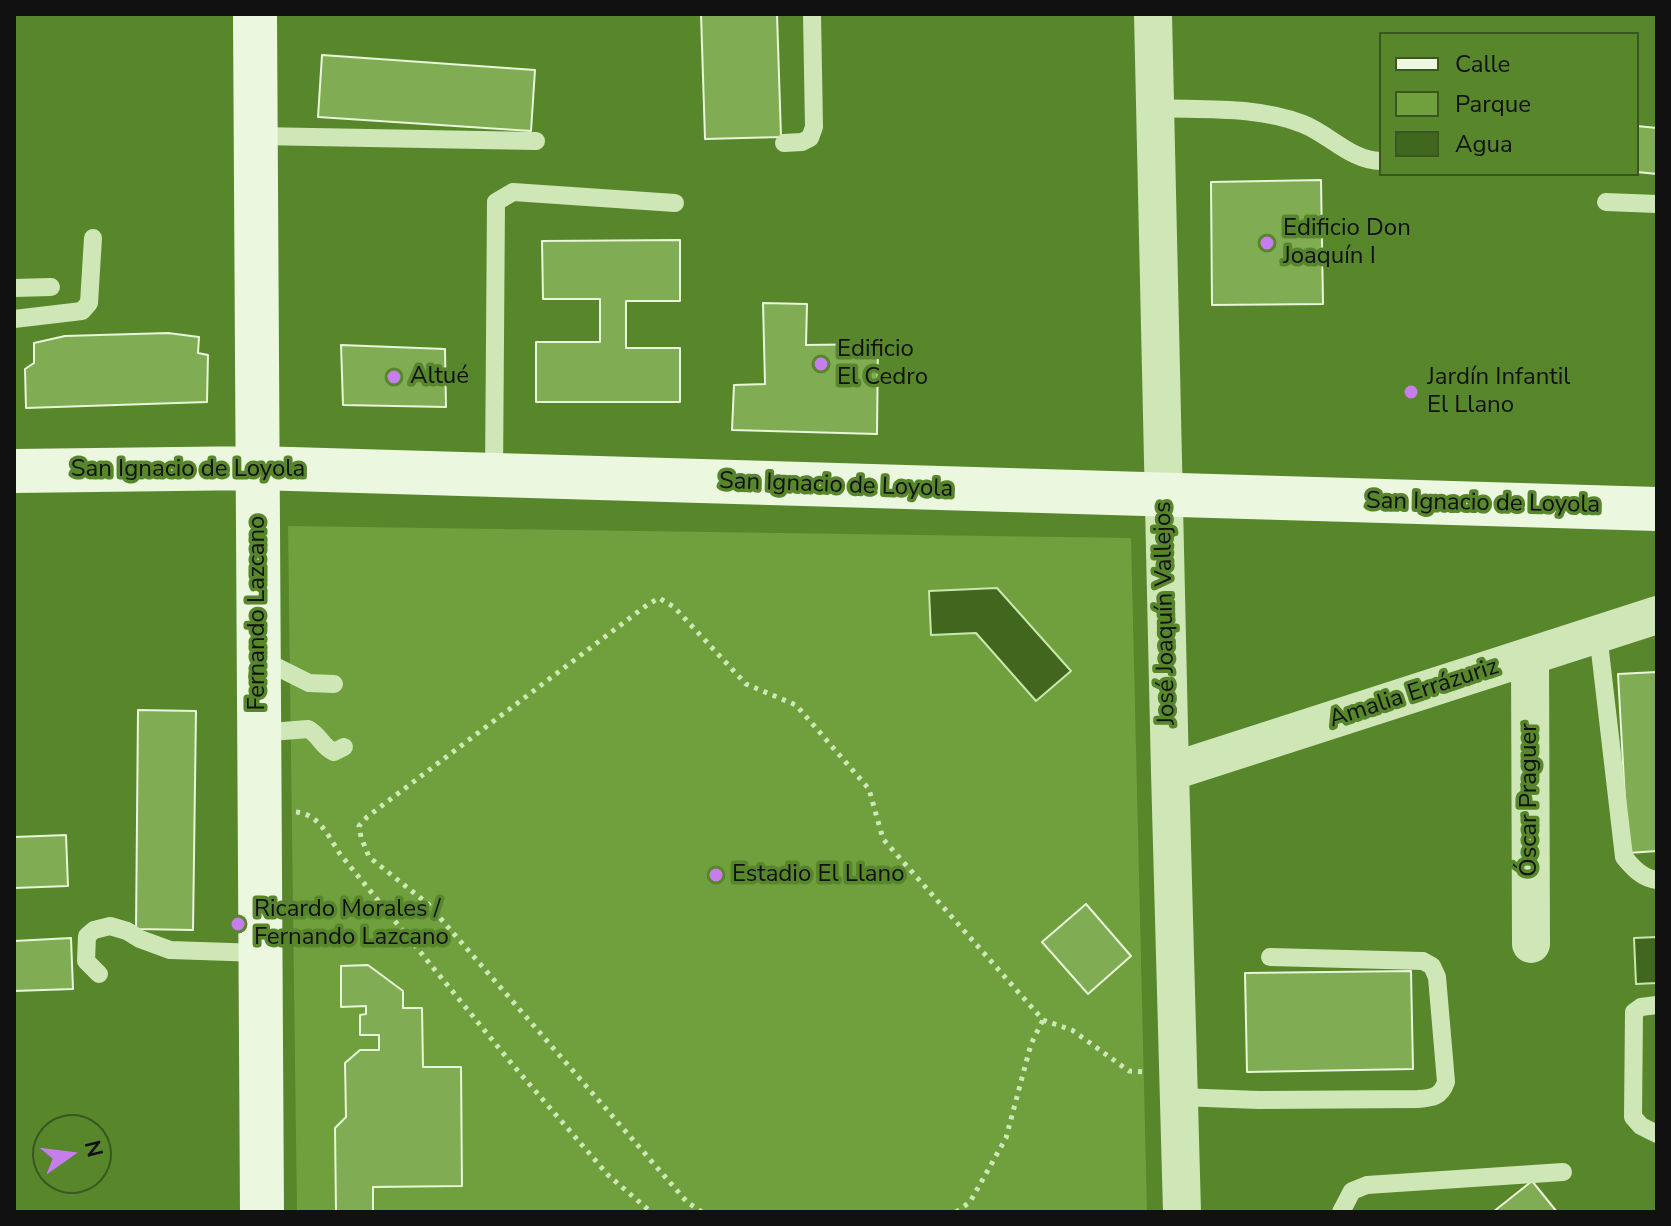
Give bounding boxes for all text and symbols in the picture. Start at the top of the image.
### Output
legend [1379,32,1639,176]
text: Calle [1455,48,1510,80]
text: Parque [1455,88,1531,120]
text: Agua [1455,128,1513,160]
place label: Edificio Don Joaquín I [1283,215,1411,271]
marker: Edificio Don Joaquín I [1258,234,1276,252]
place label: Edificio El Cedro [837,336,928,392]
marker: Edificio El Cedro [812,355,830,373]
place label: Altué [410,363,469,391]
place label: Jardín Infantil El Llano [1427,364,1570,420]
marker: Altué [385,368,403,386]
marker: Jardín Infantil El Llano [1402,383,1420,401]
street label: San Ignacio de Loyola [71,456,305,484]
street label: San Ignacio de Loyola [718,468,954,504]
street label: San Ignacio de Loyola [1366,488,1600,520]
street label: José Joaquín Vallejos [1150,501,1182,725]
street label: Fernando Lazcano [244,516,272,710]
street label: Amalia Errázuriz [1326,653,1502,735]
street label: Óscar Praguer [1516,723,1544,877]
place label: Estadio El Llano [732,861,905,889]
marker: Estadio El Llano [707,866,725,884]
place label: Ricardo Morales / Fernando Lazcano [254,896,449,952]
marker: Ricardo Morales / Fernando Lazcano [229,915,247,933]
north arrow [32,1114,112,1194]
text: N [77,1137,110,1160]

